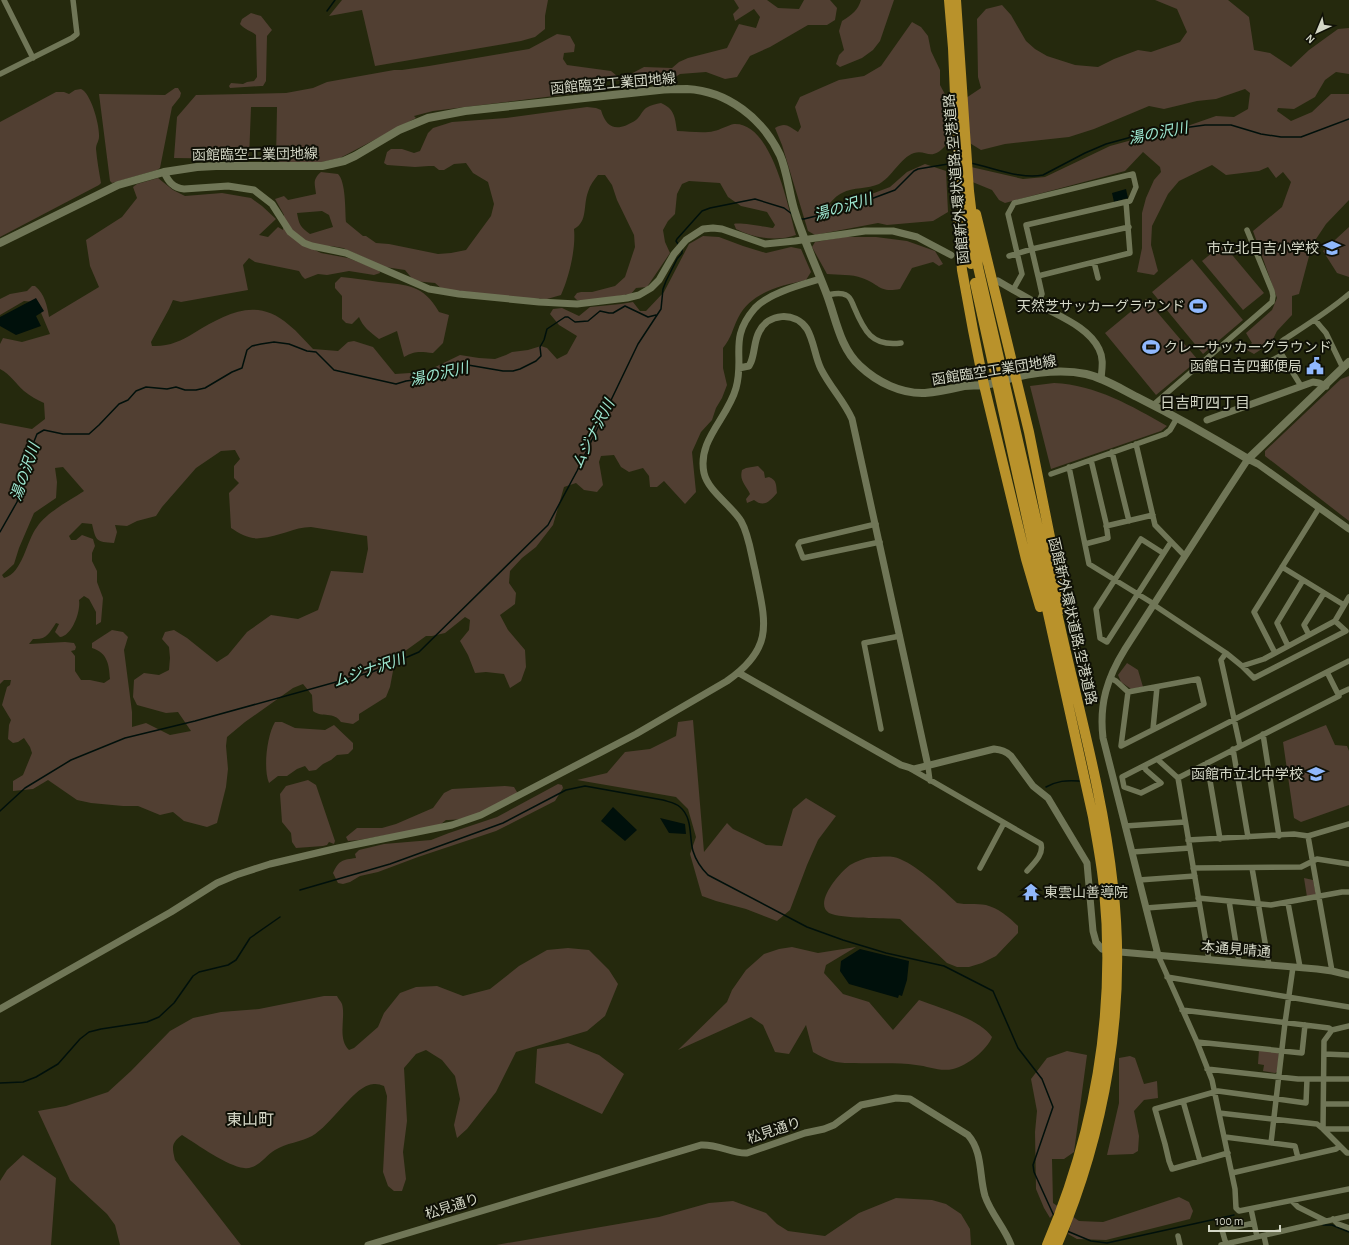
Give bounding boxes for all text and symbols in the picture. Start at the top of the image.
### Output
north arrow [1297,12,1337,52]
text: N [1304,32,1317,45]
street label: 函館臨空工業団地線 [550,71,676,96]
street label: 函館新外環状道路;空港道路 [941,93,971,265]
water label: 湯の沢川 [1127,119,1191,147]
street label: 函館臨空工業団地線 [192,146,318,163]
water label: 湯の沢川 [812,190,876,223]
school or university icon: 市立北日吉小学校 [1322,238,1342,258]
place label: 市立北日吉小学校 [1207,240,1319,256]
sports icon: 天然芝サッカーグラウンド [1188,296,1208,316]
place label: 天然芝サッカーグラウンド [1017,298,1185,314]
sports icon: クレーサッカーグラウンド [1141,337,1161,357]
place label: クレーサッカーグラウンド [1164,340,1332,355]
street label: 函館臨空工業団地線 [931,353,1057,388]
public building icon: 函館日吉四郵便局 [1305,356,1325,376]
water label: 湯の沢川 [408,359,472,389]
place label: 函館日吉四郵便局 [1190,359,1302,374]
water label: ムジナ沢川 [569,395,618,471]
district label: 日吉町四丁目 [1160,395,1250,411]
water label: 湯の沢川 [8,439,43,503]
street label: 函館新外環状道路;空港道路 [1046,536,1100,706]
water label: ムジナ沢川 [331,650,409,690]
school or university icon: 函館市立北中学校 [1306,764,1326,784]
place label: 函館市立北中学校 [1191,766,1303,782]
temple icon: 東雲山善導院 [1021,882,1041,902]
place label: 東雲山善導院 [1044,885,1128,900]
street label: 本通見晴通 [1200,939,1271,960]
district label: 東山町 [226,1112,274,1128]
street label: 松見通り [745,1115,803,1146]
street label: 松見通り [423,1191,481,1222]
scale bar [1209,1207,1280,1233]
text: 100 m [1215,1215,1243,1227]

